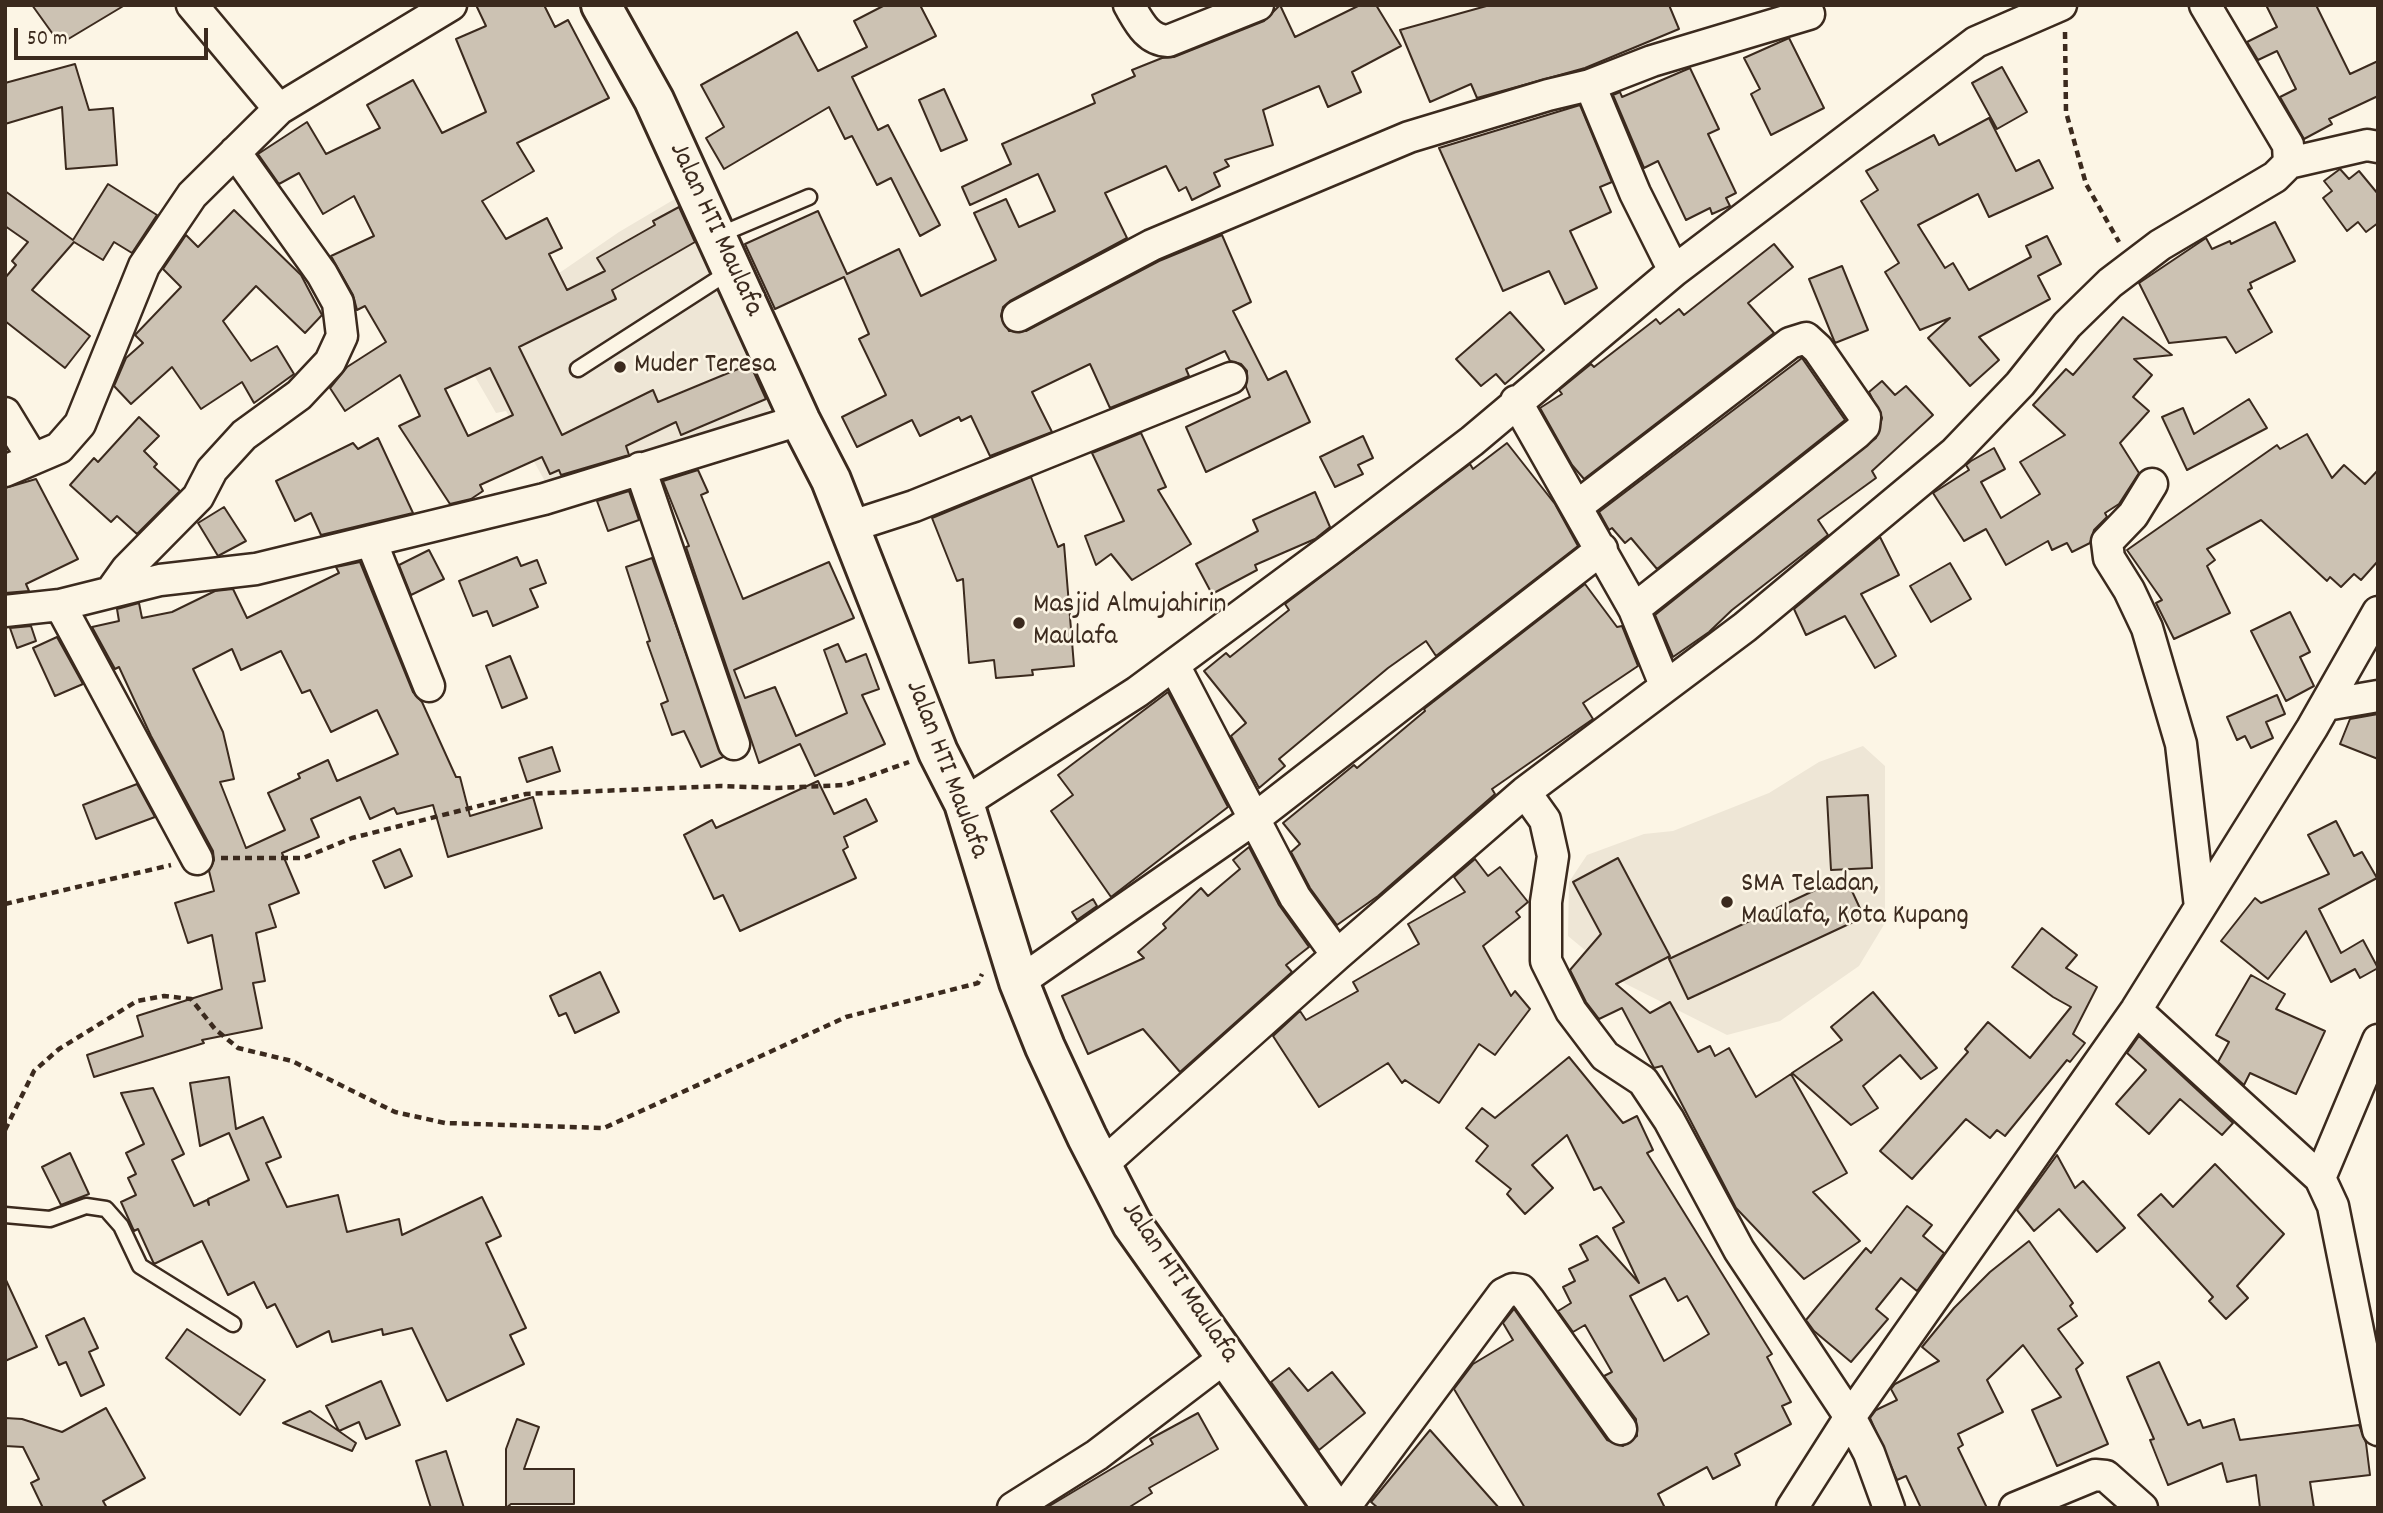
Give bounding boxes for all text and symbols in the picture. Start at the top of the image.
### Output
scale bar [18,14,212,58]
text: 50 m [27,25,67,55]
street label: Jalan HTI Maulafa [659,138,769,322]
place label: Muder Teresa [634,350,776,384]
marker: Muder Teresa [612,359,628,375]
place label: Masjid Almujahirin Maulafa [1033,590,1226,656]
marker: Masjid Almujahirin Maulafa [1011,615,1027,631]
street label: Jalan HTI Maulafa [896,676,994,864]
place label: SMA Teladan, Maulafa, Kota Kupang [1741,869,1969,935]
marker: SMA Teladan, Maulafa, Kota Kupang [1719,894,1735,910]
street label: Jalan HTI Maulafa [1112,1196,1244,1370]

